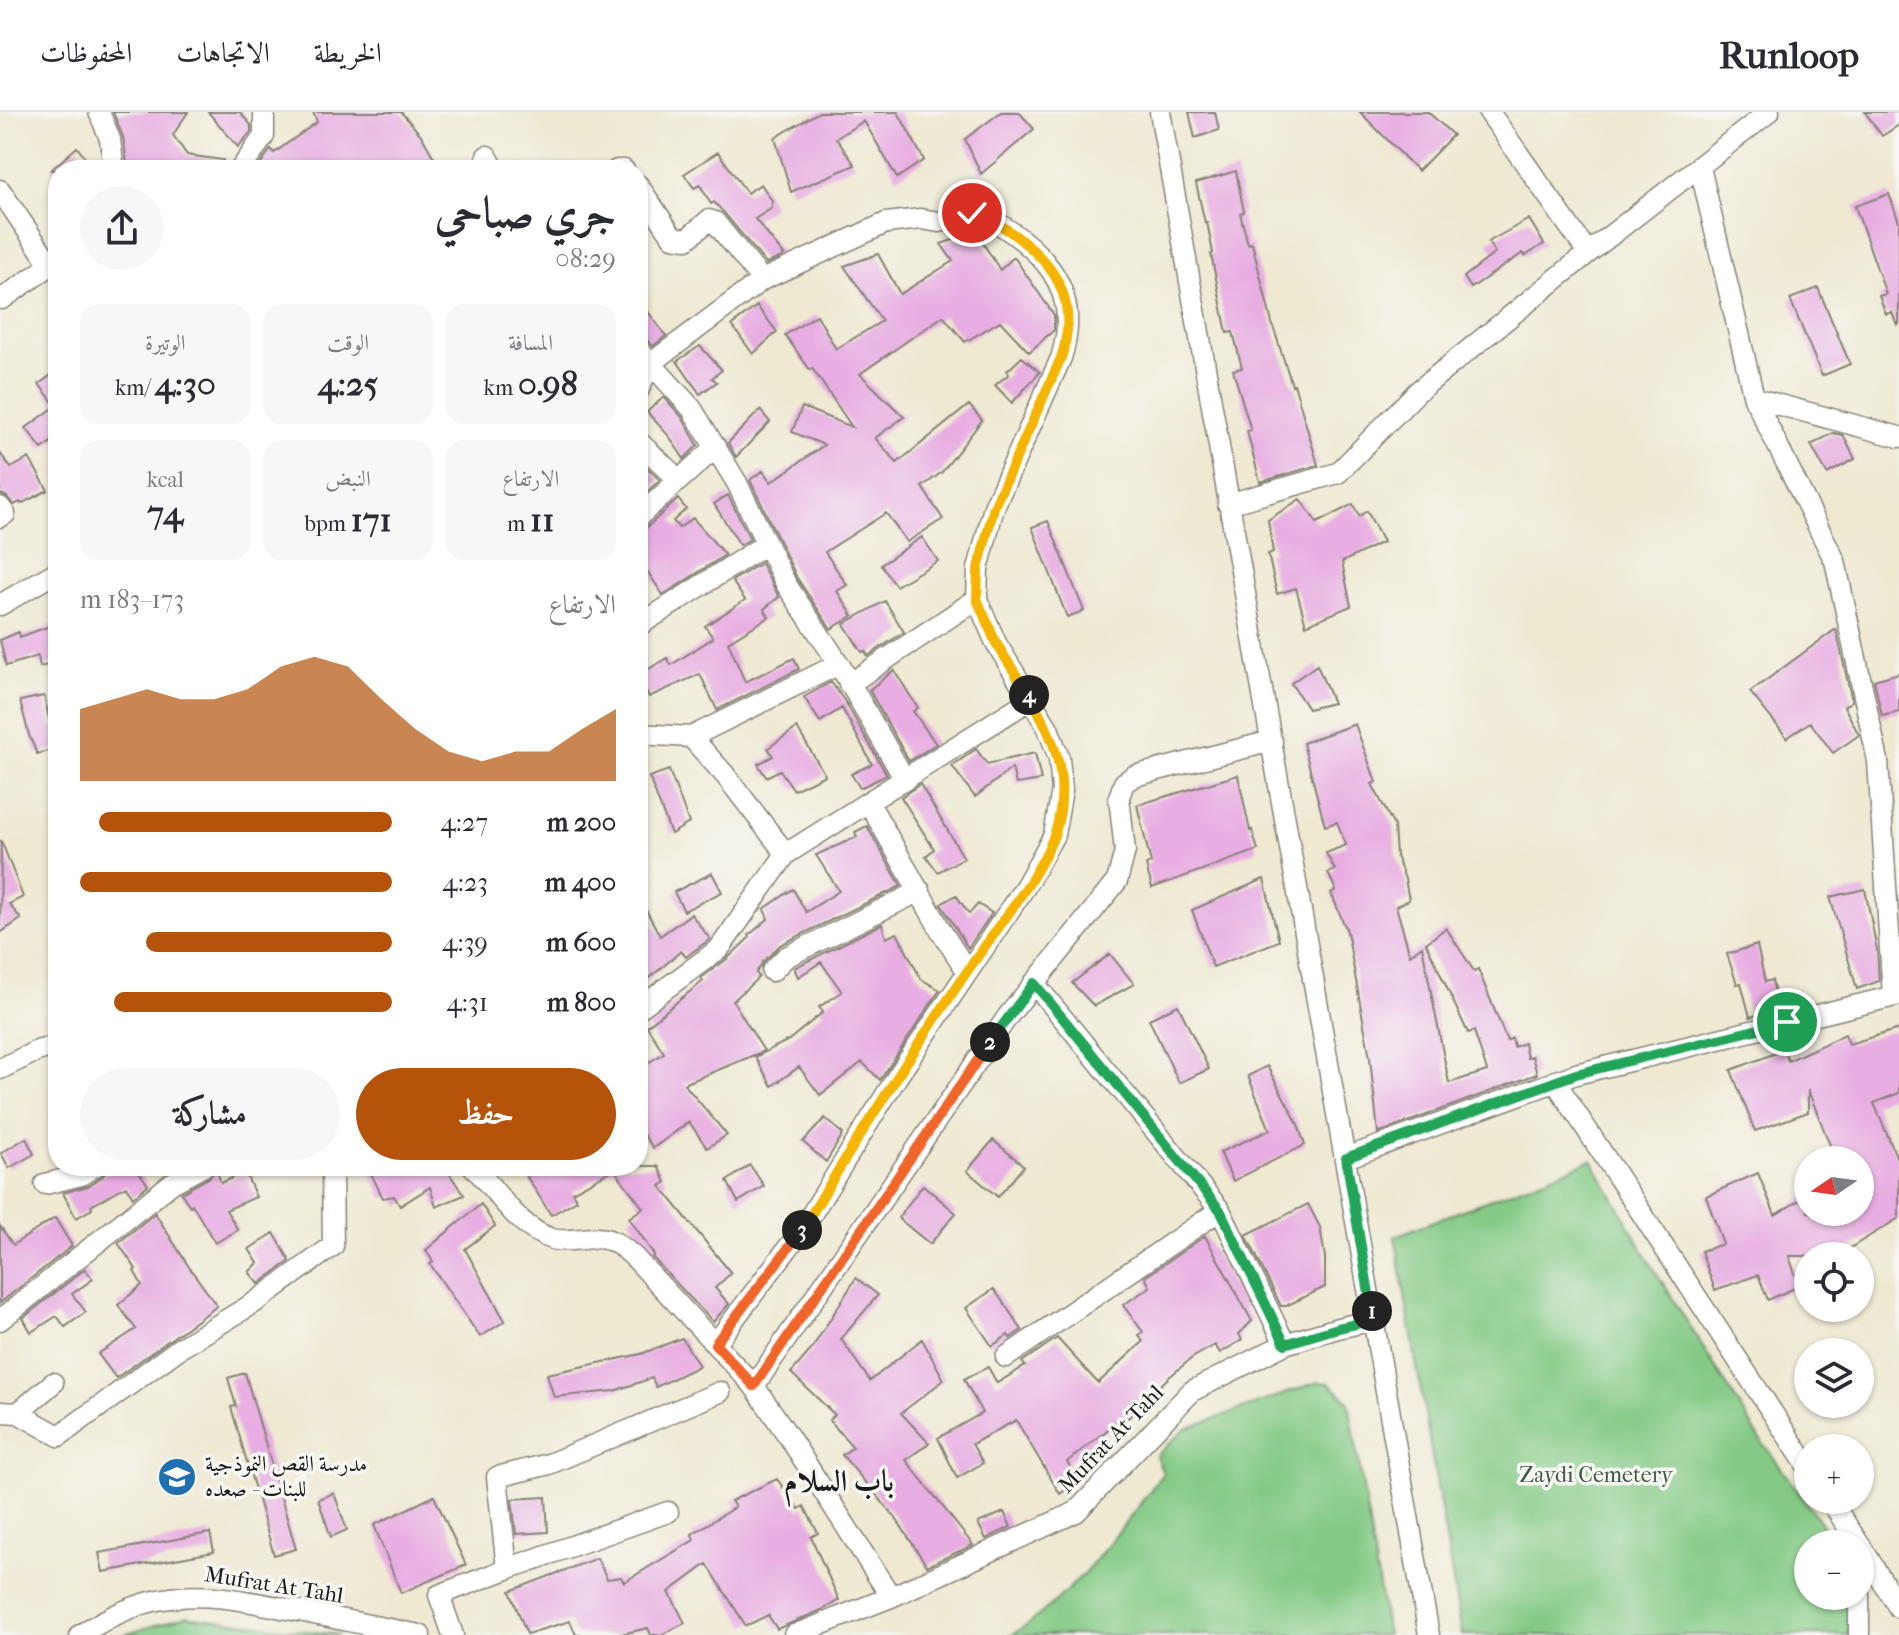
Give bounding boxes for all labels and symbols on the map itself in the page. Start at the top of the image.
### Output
pin [938,179,1006,247]
pin: 4 [1009,675,1049,715]
pin [1753,988,1821,1056]
pin: 2 [970,1022,1010,1062]
north arrow [1794,1146,1874,1226]
pin: 3 [782,1210,822,1250]
pin: 1 [1352,1291,1392,1331]
street label: Mufrat At Tahl [1053,1380,1169,1498]
place label: مدرسة القِص النموذجية للبنات - صعده [205,1451,367,1502]
school or university icon: مدرسة القِص النموذجية للبنات - صعده [156,1456,198,1498]
park label: Zaydi Cemetery [1519,1462,1674,1488]
district label: باب السلام [784,1464,894,1507]
street label: Mufrat At Tahl [203,1561,345,1609]

